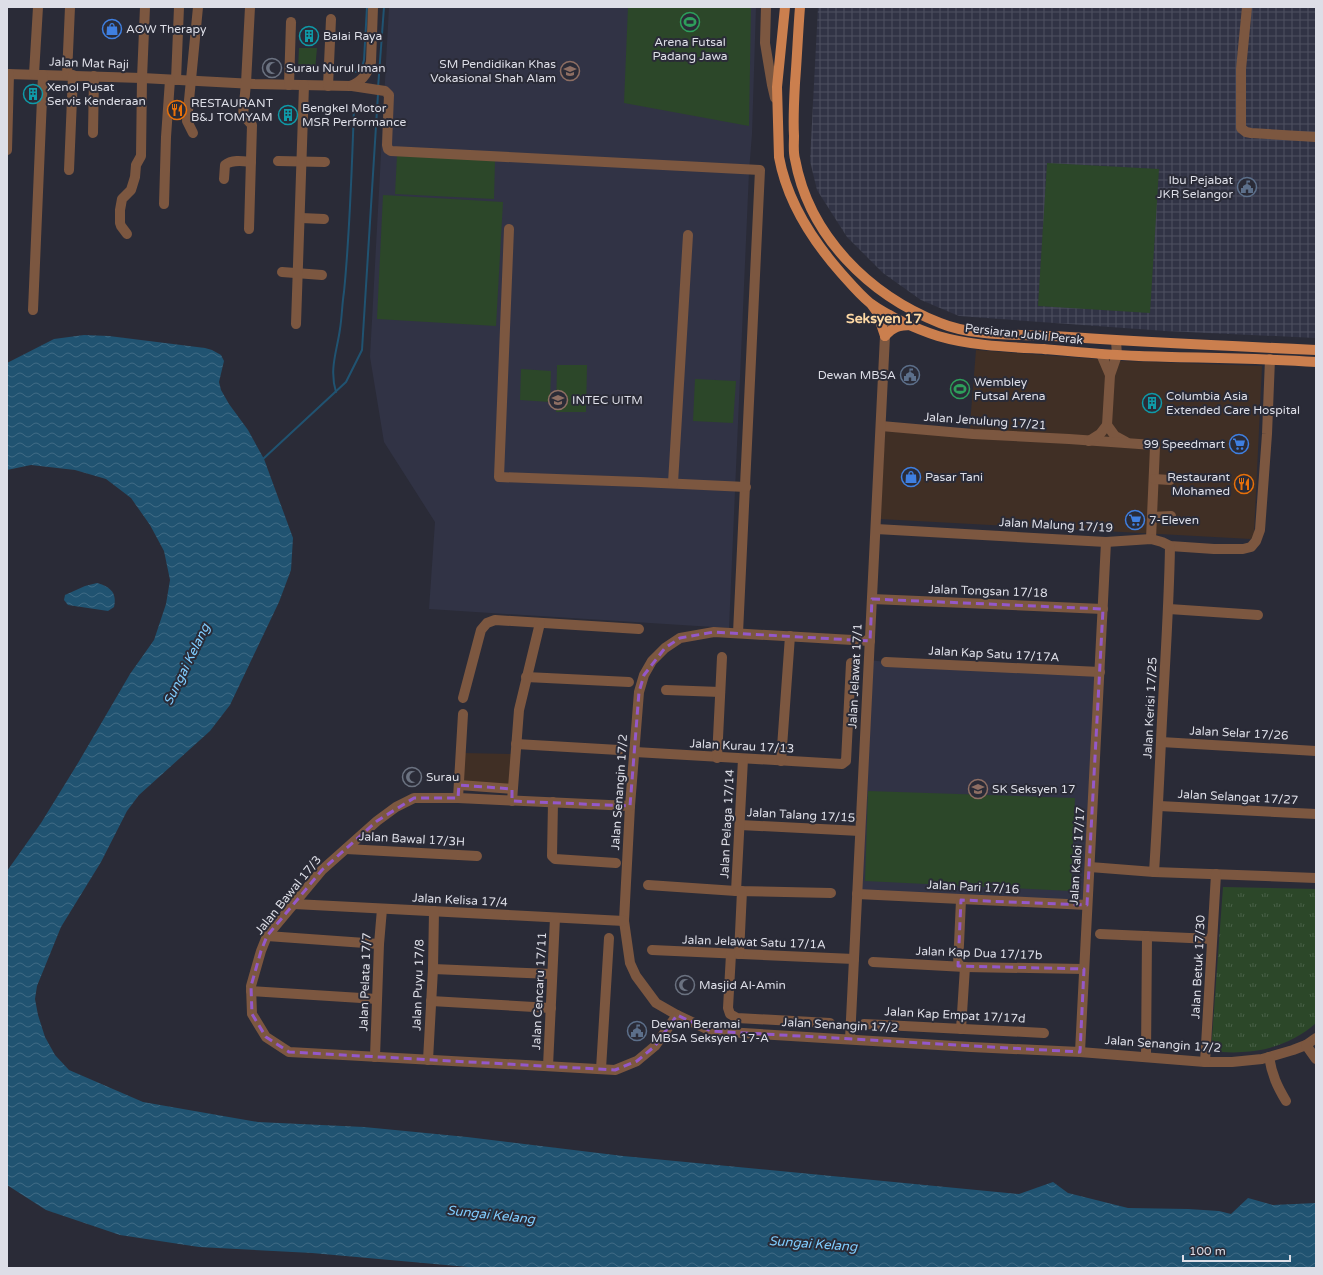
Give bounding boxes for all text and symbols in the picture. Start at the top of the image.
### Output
sports icon: Arena Futsal Padang Jawa [679,11,701,33]
shop icon: AOW Therapy [101,18,123,40]
place label: AOW Therapy [126,22,207,36]
building icon: Balai Raya [298,25,320,47]
place label: Balai Raya [323,29,382,43]
place label: Arena Futsal Padang Jawa [652,35,728,63]
street label: Jalan Mat Raji [49,55,129,71]
mosque icon: Surau Nurul Iman [261,57,283,79]
place label: SM Pendidikan Khas Vokasional Shah Alam [430,57,556,85]
school or university icon: SM Pendidikan Khas Vokasional Shah Alam [559,60,581,82]
place label: Surau Nurul Iman [286,61,385,75]
place label: Xenol Pusat Servis Kenderaan [47,80,146,108]
building icon: Xenol Pusat Servis Kenderaan [22,83,44,105]
place label: RESTAURANT B&J TOMYAM [191,96,274,124]
restaurant icon: RESTAURANT B&J TOMYAM [166,99,188,121]
place label: Bengkel Motor MSR Performance [302,101,406,129]
building icon: Bengkel Motor MSR Performance [277,104,299,126]
place label: Ibu Pejabat JKR Selangor [1157,173,1233,201]
public building icon: Ibu Pejabat JKR Selangor [1236,176,1258,198]
district label: Seksyen 17 [846,310,922,327]
street label: Persiaran Jubli Perak [964,321,1084,347]
public building icon: Dewan MBSA [899,364,921,386]
place label: Dewan MBSA [818,368,896,382]
place label: Wembley Futsal Arena [974,375,1046,403]
sports icon: Wembley Futsal Arena [949,378,971,400]
school or university icon: INTEC UITM [547,389,569,411]
place label: Columbia Asia Extended Care Hospital [1166,389,1300,417]
building icon: Columbia Asia Extended Care Hospital [1141,392,1163,414]
place label: INTEC UITM [572,393,643,407]
street label: Jalan Jenulung 17/21 [923,410,1047,432]
supermarket icon: 99 Speedmart [1228,433,1250,455]
place label: 99 Speedmart [1144,437,1225,451]
shop icon: Pasar Tani [900,466,922,488]
place label: Pasar Tani [925,470,983,484]
place label: Restaurant Mohamed [1167,470,1230,498]
restaurant icon: Restaurant Mohamed [1233,473,1255,495]
supermarket icon: 7-Eleven [1124,509,1146,531]
place label: 7-Eleven [1149,513,1199,527]
street label: Jalan Malung 17/19 [999,515,1113,535]
street label: Jalan Tongsan 17/18 [928,582,1048,600]
water label: Sungai Kelang [160,620,214,708]
street label: Jalan Jelawat 17/1 [845,623,865,729]
street label: Jalan Kap Satu 17/17A [928,644,1060,664]
street label: Jalan Kerisi 17/25 [1140,657,1160,759]
street label: Jalan Selar 17/26 [1189,723,1289,743]
street label: Jalan Senangin 17/2 [608,733,630,851]
street label: Jalan Kurau 17/13 [689,736,795,756]
mosque icon: Surau [401,766,423,788]
street label: Jalan Pelaga 17/14 [717,769,737,879]
place label: Surau [426,770,459,784]
school or university icon: SK Seksyen 17 [967,778,989,800]
place label: SK Seksyen 17 [992,782,1076,796]
street label: Jalan Selangat 17/27 [1177,787,1299,807]
street label: Jalan Talang 17/15 [746,805,856,825]
street label: Jalan Kaloi 17/17 [1067,806,1087,906]
street label: Jalan Bawal 17/3H [359,829,465,849]
street label: Jalan Bawal 17/3 [252,853,324,937]
street label: Jalan Pari 17/16 [926,878,1020,896]
street label: Jalan Kelisa 17/4 [412,891,509,910]
street label: Jalan Betuk 17/30 [1188,914,1208,1019]
street label: Jalan Pelata 17/7 [356,932,374,1032]
street label: Jalan Cencaru 17/11 [529,932,549,1050]
street label: Jalan Jelawat Satu 17/1A [682,932,826,952]
street label: Jalan Puyu 17/8 [409,939,427,1031]
street label: Jalan Kap Dua 17/17b [915,944,1043,962]
mosque icon: Masjid Al-Amin [674,974,696,996]
place label: Masjid Al-Amin [699,978,786,992]
street label: Jalan Kap Empat 17/17d [884,1004,1026,1026]
street label: Jalan Senangin 17/2 [781,1015,899,1035]
place label: Dewan Beramai MBSA Seksyen 17-A [651,1017,769,1045]
public building icon: Dewan Beramai MBSA Seksyen 17-A [626,1020,648,1042]
street label: Jalan Senangin 17/2 [1104,1033,1222,1055]
water label: Sungai Kelang [446,1202,537,1228]
water label: Sungai Kelang [768,1233,858,1255]
scale bar [1183,1237,1290,1263]
text: 100 m [1189,1244,1226,1258]

